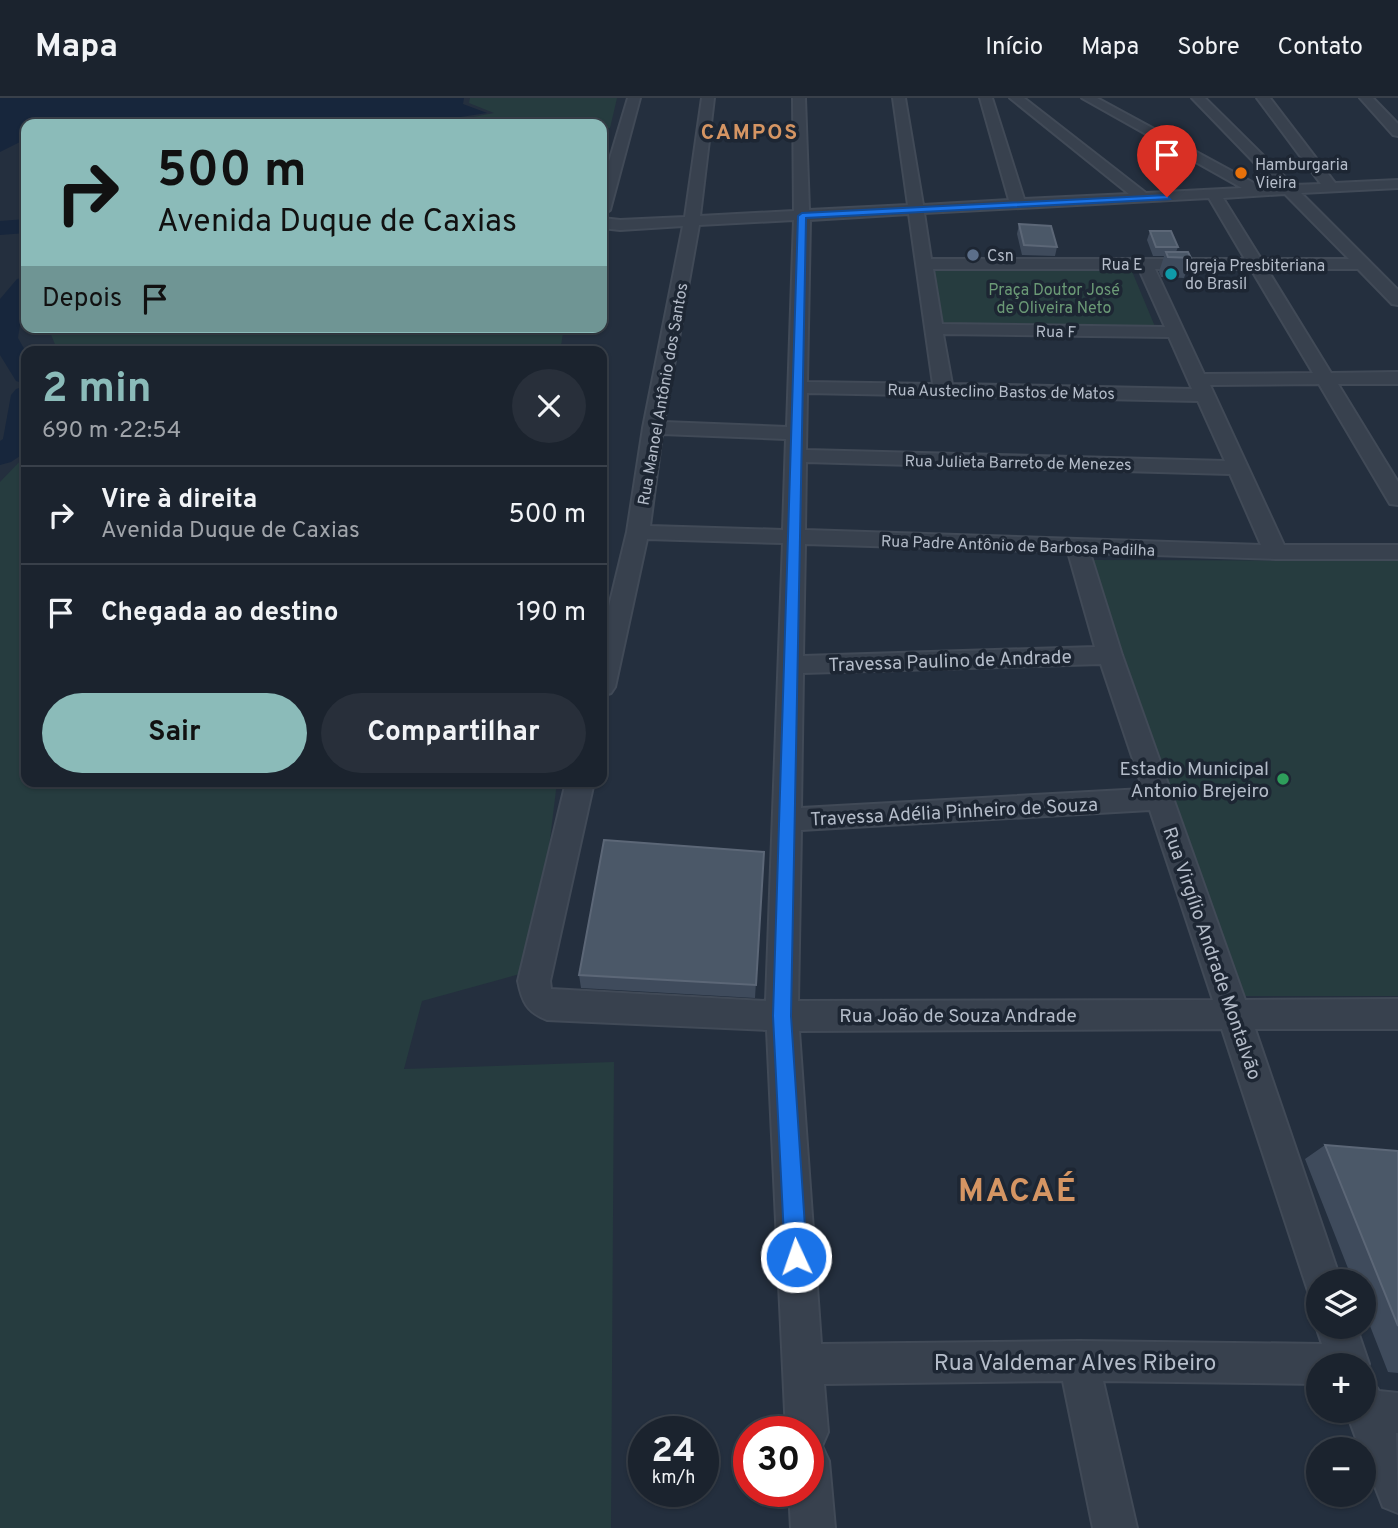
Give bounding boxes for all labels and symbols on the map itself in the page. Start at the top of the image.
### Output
district label: CAMPOS [701,120,799,147]
pin [1137,125,1197,197]
place label: Hamburgaria Vieira [1255,156,1348,194]
marker: Hamburgaria Vieira [1233,165,1249,181]
marker: Csn [965,247,981,263]
place label: Csn [987,247,1014,267]
street label: Rua E [1101,256,1143,276]
place label: Igreja Presbiteriana do Brasil [1185,257,1325,295]
marker: Igreja Presbiteriana do Brasil [1163,266,1179,282]
park label: Praça Doutor José de Oliveira Neto [988,281,1120,319]
street label: Rua Manoel Antônio dos Santos [635,282,693,507]
street label: Rua F [1035,323,1076,343]
street label: Rua Austeclino Bastos de Matos [887,381,1115,405]
street label: Rua Julieta Barreto de Menezes [904,452,1132,476]
street label: Rua Padre Antônio de Barbosa Padilha [880,532,1155,562]
street label: Travessa Paulino de Andrade [828,646,1072,678]
place label: Estadio Municipal Antonio Brejeiro [1119,758,1269,804]
marker: Estadio Municipal Antonio Brejeiro [1275,771,1291,787]
street label: Travessa Adélia Pinheiro de Souza [810,793,1099,833]
street label: Rua Virgílio Andrade Montalvão [1156,824,1266,1083]
street label: Rua João de Souza Andrade [839,1005,1077,1029]
district label: MACAÉ [958,1171,1078,1213]
position arrow [759,1220,833,1294]
street label: Rua Valdemar Alves Ribeiro [934,1350,1216,1379]
speed limit sign: 30 [733,1416,824,1507]

